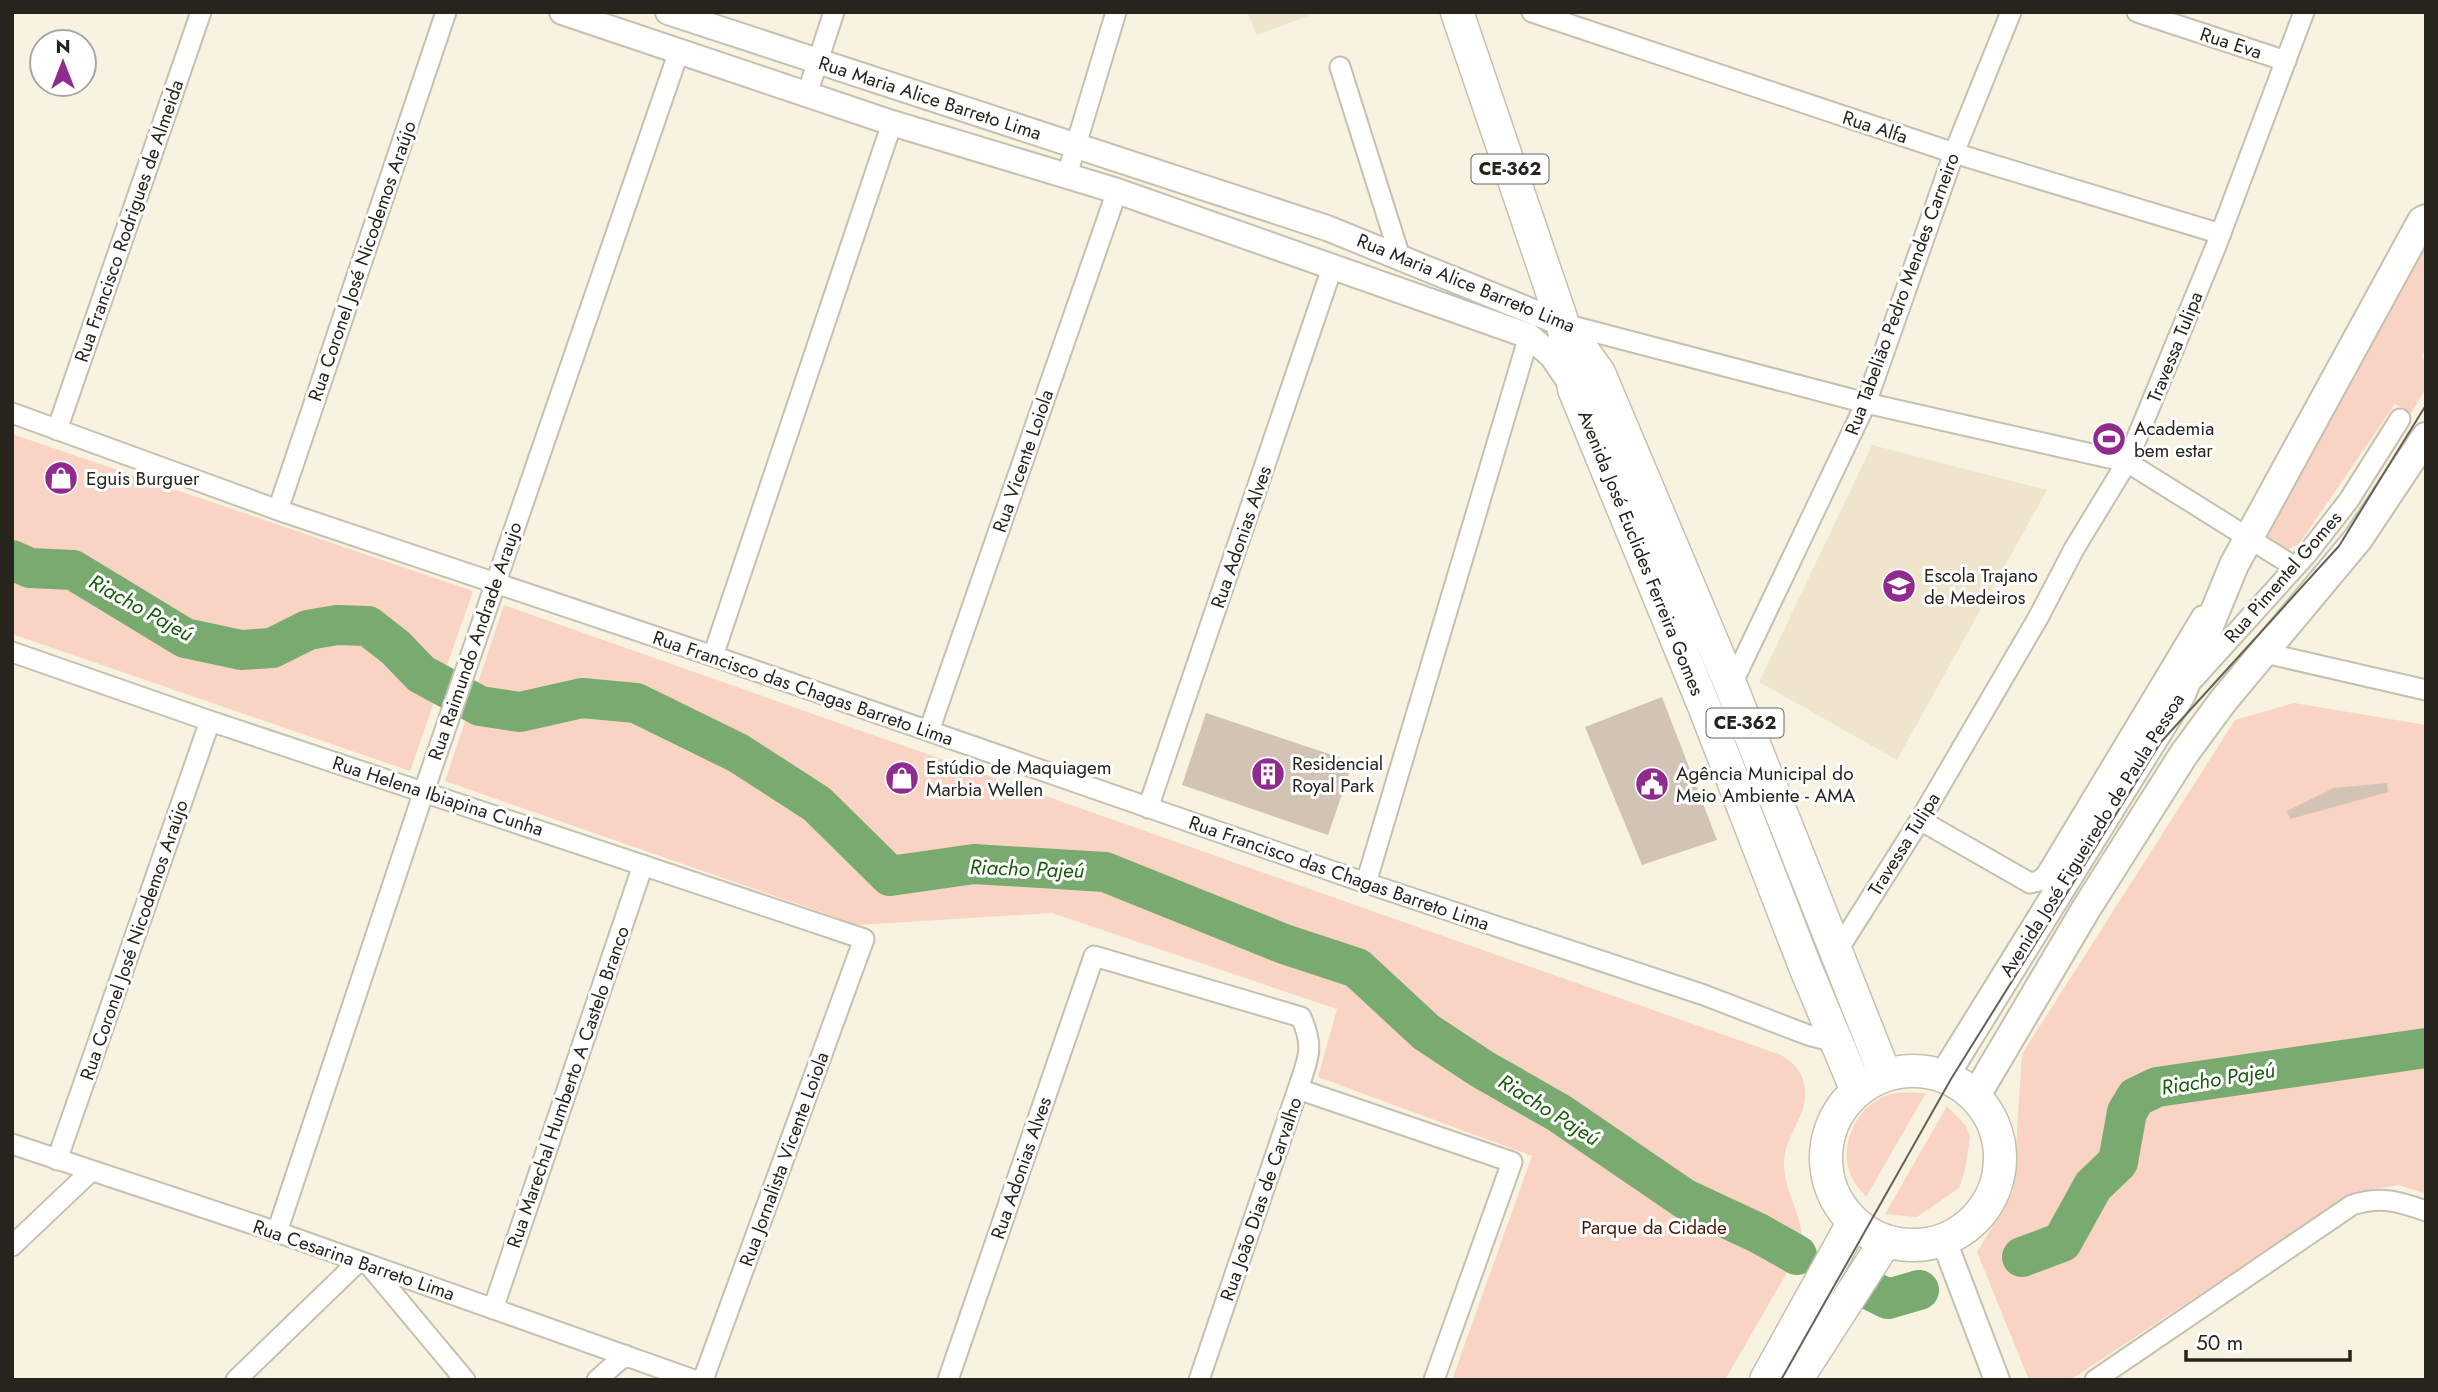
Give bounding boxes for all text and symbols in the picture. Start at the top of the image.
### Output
street label: Rua Eva [2197,20,2265,66]
north arrow [28,28,98,98]
text: N [55,33,71,60]
street label: Rua Maria Alice Barreto Lima [815,49,1045,147]
street label: Rua Francisco Rodrigues de Almeida [68,76,190,366]
street label: Rua Alfa [1839,104,1911,150]
street label: Rua Coronel José Nicodemos Araújo [301,117,423,405]
street label: Rua Tabelião Pedro Mendes Carneiro [1838,149,1966,439]
road number: CE-362 [1472,154,1548,184]
street label: Rua Maria Alice Barreto Lima [1353,227,1579,339]
street label: Travessa Tulipa [2140,287,2210,407]
street label: Rua Vicente Loiola [986,386,1060,536]
street label: Avenida José Euclides Ferreira Gomes [1571,406,1711,700]
place label: Academia bem estar [2134,415,2214,464]
sports icon: Academia bem estar [2090,420,2128,458]
shop icon: Eguis Burguer [42,459,80,497]
street label: Rua Adonias Alves [1204,462,1278,612]
place label: Eguis Burguer [86,465,200,492]
street label: Rua Pimentel Gomes [2218,505,2348,649]
street label: Rua Raimundo Andrade Araujo [421,518,529,764]
place label: Escola Trajano de Medeiros [1924,562,2038,611]
water label: Riacho Pajeú [84,567,199,649]
school or university icon: Escola Trajano de Medeiros [1880,567,1918,605]
street label: Rua Francisco das Chagas Barreto Lima [649,624,957,752]
street label: Avenida José Figueiredo de Paula Pessoa [1993,688,2191,982]
road number: CE-362 [1706,708,1784,738]
street label: Rua Helena Ibiapina Cunha [329,749,547,843]
place label: Residencial Royal Park [1292,750,1383,799]
place label: Estúdio de Maquiagem Marbia Wellen [926,754,1112,803]
building icon: Residencial Royal Park [1249,755,1287,793]
shop icon: Estúdio de Maquiagem Marbia Wellen [883,759,921,797]
place label: Agência Municipal do Meio Ambiente - AMA [1676,760,1856,809]
public building icon: Agência Municipal do Meio Ambiente - AMA [1633,765,1671,803]
street label: Travessa Tulipa [1861,787,1947,901]
street label: Rua Coronel José Nicodemos Araújo [73,796,195,1084]
street label: Rua Francisco das Chagas Barreto Lima [1185,809,1493,937]
water label: Riacho Pajeú [969,852,1085,886]
street label: Rua Marechal Humberto A Castelo Branco [500,922,636,1252]
street label: Rua Jornalista Vicente Loiola [733,1048,835,1270]
water label: Riacho Pajeú [2159,1055,2277,1103]
water label: Riacho Pajeú [1492,1067,1606,1153]
street label: Rua Adonias Alves [984,1093,1058,1243]
street label: Rua João Dias de Carvalho [1213,1094,1309,1304]
street label: Rua Cesarina Barreto Lima [250,1213,458,1307]
park label: Parque da Cidade [1581,1214,1727,1241]
scale bar [2186,1318,2350,1362]
text: 50 m [2196,1328,2243,1358]

